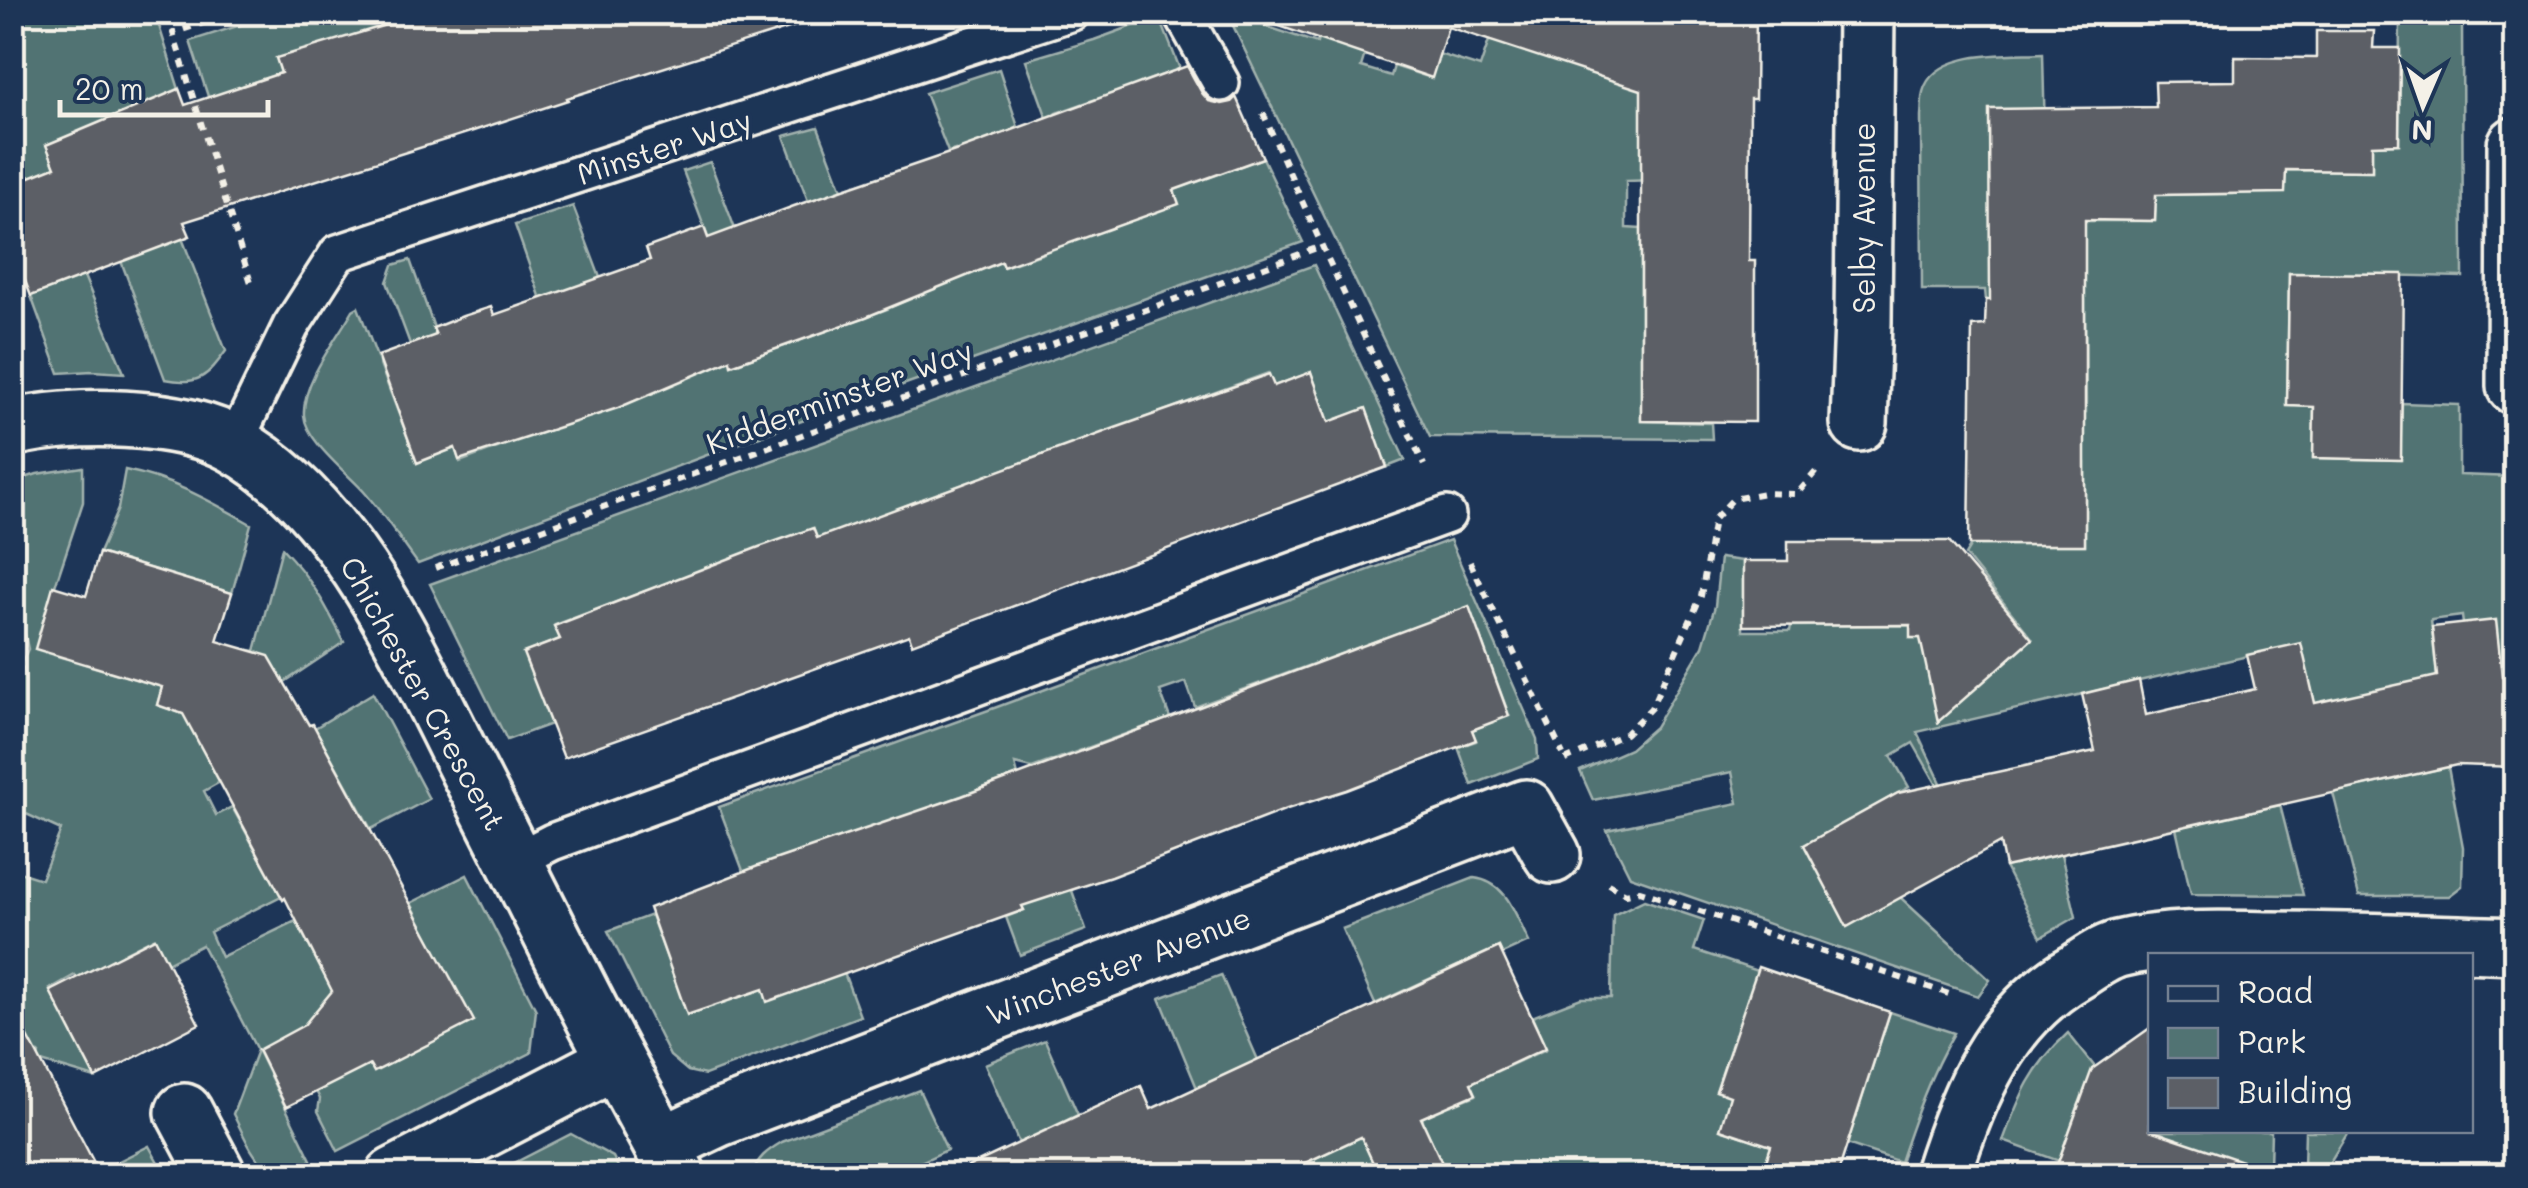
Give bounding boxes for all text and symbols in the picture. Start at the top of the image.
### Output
scale bar [60,55,268,117]
north arrow [2373,55,2473,155]
text: 20 m [75,68,144,108]
street label: Minster Way [572,99,756,193]
text: N [2411,113,2433,149]
street label: Selby Avenue [1843,122,1883,314]
street label: Kidderminster Way [700,329,978,463]
street label: Chichester Crescent [332,549,516,837]
street label: Winchester Avenue [980,896,1256,1034]
legend [2148,953,2473,1133]
text: Road [2238,971,2313,1011]
text: Park [2238,1021,2306,1061]
text: Building [2238,1071,2352,1111]

